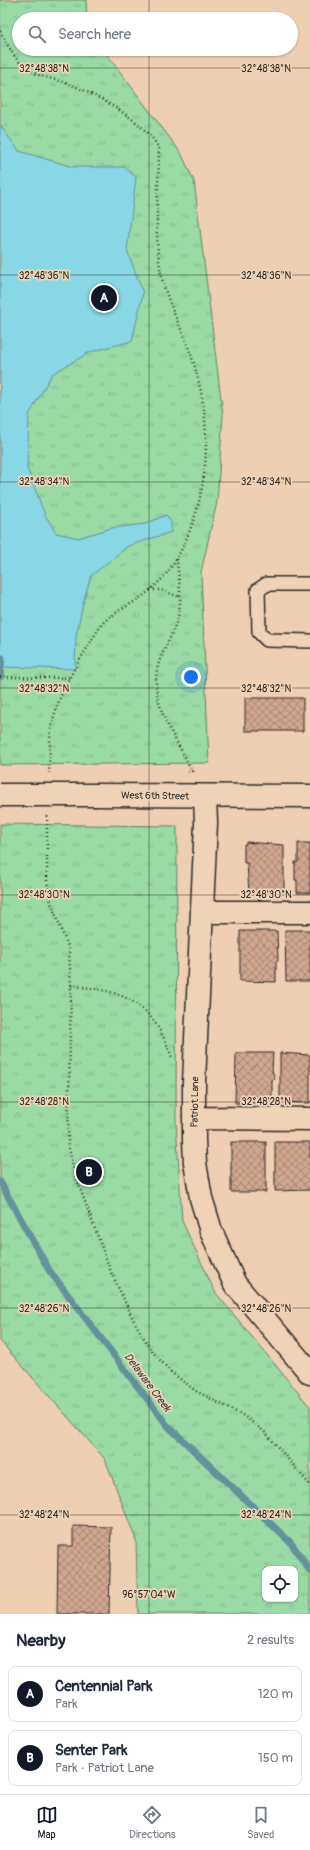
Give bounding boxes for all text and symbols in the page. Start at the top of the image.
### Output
search box [12,12,298,56]
icon: search [26,23,48,45]
text: Search here [58,25,131,44]
text: 32°48'38"N [19,63,69,75]
text: 32°48'38"N [241,63,291,75]
text: 32°48'36"N [19,270,70,282]
text: 32°48'36"N [241,270,292,282]
pin: A [91,283,117,313]
text: 32°48'34"N [19,476,70,488]
text: 32°48'34"N [241,476,292,488]
your location [181,667,201,687]
text: 32°48'32"N [19,683,69,695]
text: 32°48'32"N [241,683,291,695]
street label: West 6th Street [121,789,190,803]
text: 32°48'30"N [18,889,70,901]
text: 32°48'30"N [240,889,292,901]
street label: Patriot Lane [189,1076,201,1128]
text: 32°48'28"N [19,1096,69,1108]
text: 32°48'28"N [241,1096,291,1108]
pin: B [76,1157,102,1187]
text: 32°48'26"N [19,1303,70,1315]
text: 32°48'26"N [241,1303,292,1315]
water label: Delaware Creek [121,1350,175,1415]
text: 32°48'24"N [19,1509,70,1521]
text: 32°48'24"N [241,1509,292,1521]
map controls [262,1566,298,1602]
button: locate [262,1566,298,1602]
text: 96°57'04"W [122,1589,176,1601]
text: Nearby [16,1630,65,1651]
text: 2 results [247,1632,294,1648]
text: Centennial Park [55,1677,153,1696]
text: A [26,1686,34,1702]
text: 120 m [257,1686,293,1702]
text: Park [55,1696,78,1712]
text: Senter Park [55,1741,128,1760]
text: B [26,1750,34,1766]
text: 150 m [258,1750,293,1766]
text: Park · Patriot Lane [55,1760,154,1776]
tab: Map [36,1804,58,1841]
tab: Directions [129,1804,176,1841]
tab: Saved [247,1804,274,1841]

